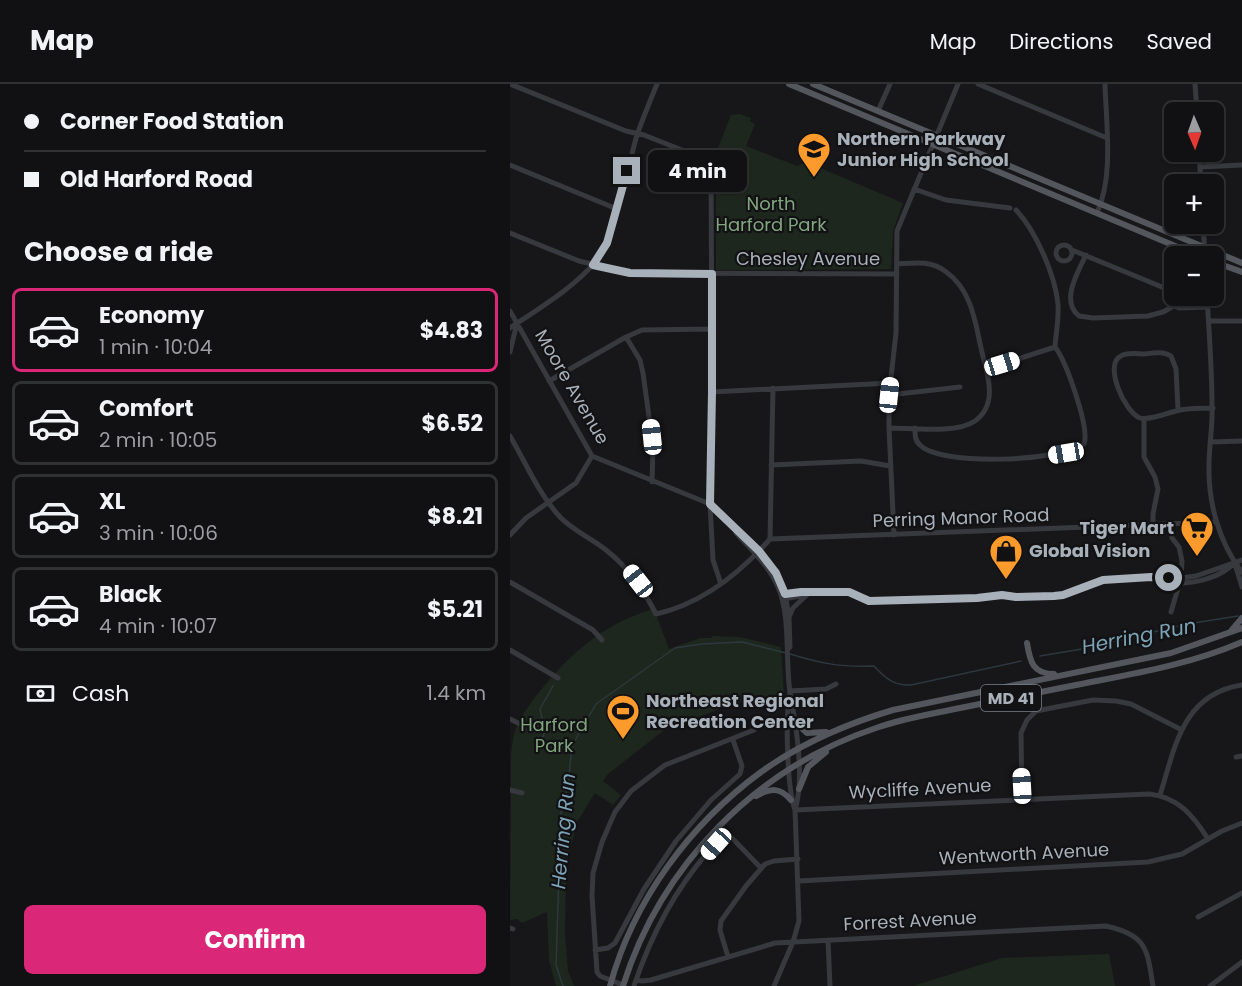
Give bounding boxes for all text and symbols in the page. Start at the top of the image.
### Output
text: Map [30,21,94,60]
text: Map [930,27,976,56]
text: Directions [1009,27,1113,56]
text: Saved [1146,27,1212,56]
north arrow [1164,102,1224,162]
map controls [1164,102,1224,306]
text: Corner Food Station [60,106,284,137]
place label: Northern Parkway Junior High School [837,126,1009,172]
school or university icon: Northern Parkway Junior High School [796,131,832,178]
callout: 4 min [648,150,747,192]
route end [613,157,640,184]
text: 4 min [668,157,727,185]
text: Old Harford Road [60,164,253,195]
button: + [1164,174,1224,234]
park label: North Harford Park [715,191,827,237]
text: Choose a ride [24,233,213,270]
street label: Chesley Avenue [736,246,880,271]
button: − [1164,246,1224,306]
text: Economy [99,300,204,331]
icon: car [27,303,81,357]
text: $4.83 [420,315,483,346]
street label: Moore Avenue [529,325,615,449]
text: 1 min · 10:04 [99,333,212,361]
car [982,350,1022,378]
car [878,376,900,414]
text: Comfort [99,393,193,424]
icon: car [27,396,81,450]
text: $6.52 [421,408,483,439]
car [641,418,663,456]
text: 2 min · 10:05 [99,426,217,454]
car [1047,441,1085,465]
text: XL [99,486,125,517]
icon: car [27,489,81,543]
text: $8.21 [427,501,483,532]
street label: Perring Manor Road [872,502,1050,533]
supermarket icon: Tiger Mart [1179,510,1215,557]
place label: Tiger Mart [1079,515,1174,540]
text: 3 min · 10:06 [99,519,218,547]
shop icon: Global Vision [988,533,1024,580]
place label: Global Vision [1029,538,1150,563]
car [620,561,656,601]
route start [1155,564,1182,591]
text: Black [99,579,162,610]
icon: car [27,582,81,636]
text: $5.21 [427,594,483,625]
water label: Herring Run [1079,611,1199,661]
text: 4 min · 10:07 [99,612,217,640]
icon: cash [24,677,57,710]
text: Cash [72,678,129,709]
text: 1.4 km [427,679,486,707]
road number: MD 41 [981,685,1041,711]
place label: Northeast Regional Recreation Center [646,688,824,734]
sports icon: Northeast Regional Recreation Center [605,693,641,740]
park label: Harford Park [520,712,588,758]
car [1012,768,1032,804]
water label: Herring Run [544,772,582,890]
street label: Wycliffe Avenue [848,772,992,805]
car [697,825,735,863]
street label: Wentworth Avenue [938,837,1110,870]
button: Confirm [24,905,486,974]
street label: Forrest Avenue [843,905,977,936]

